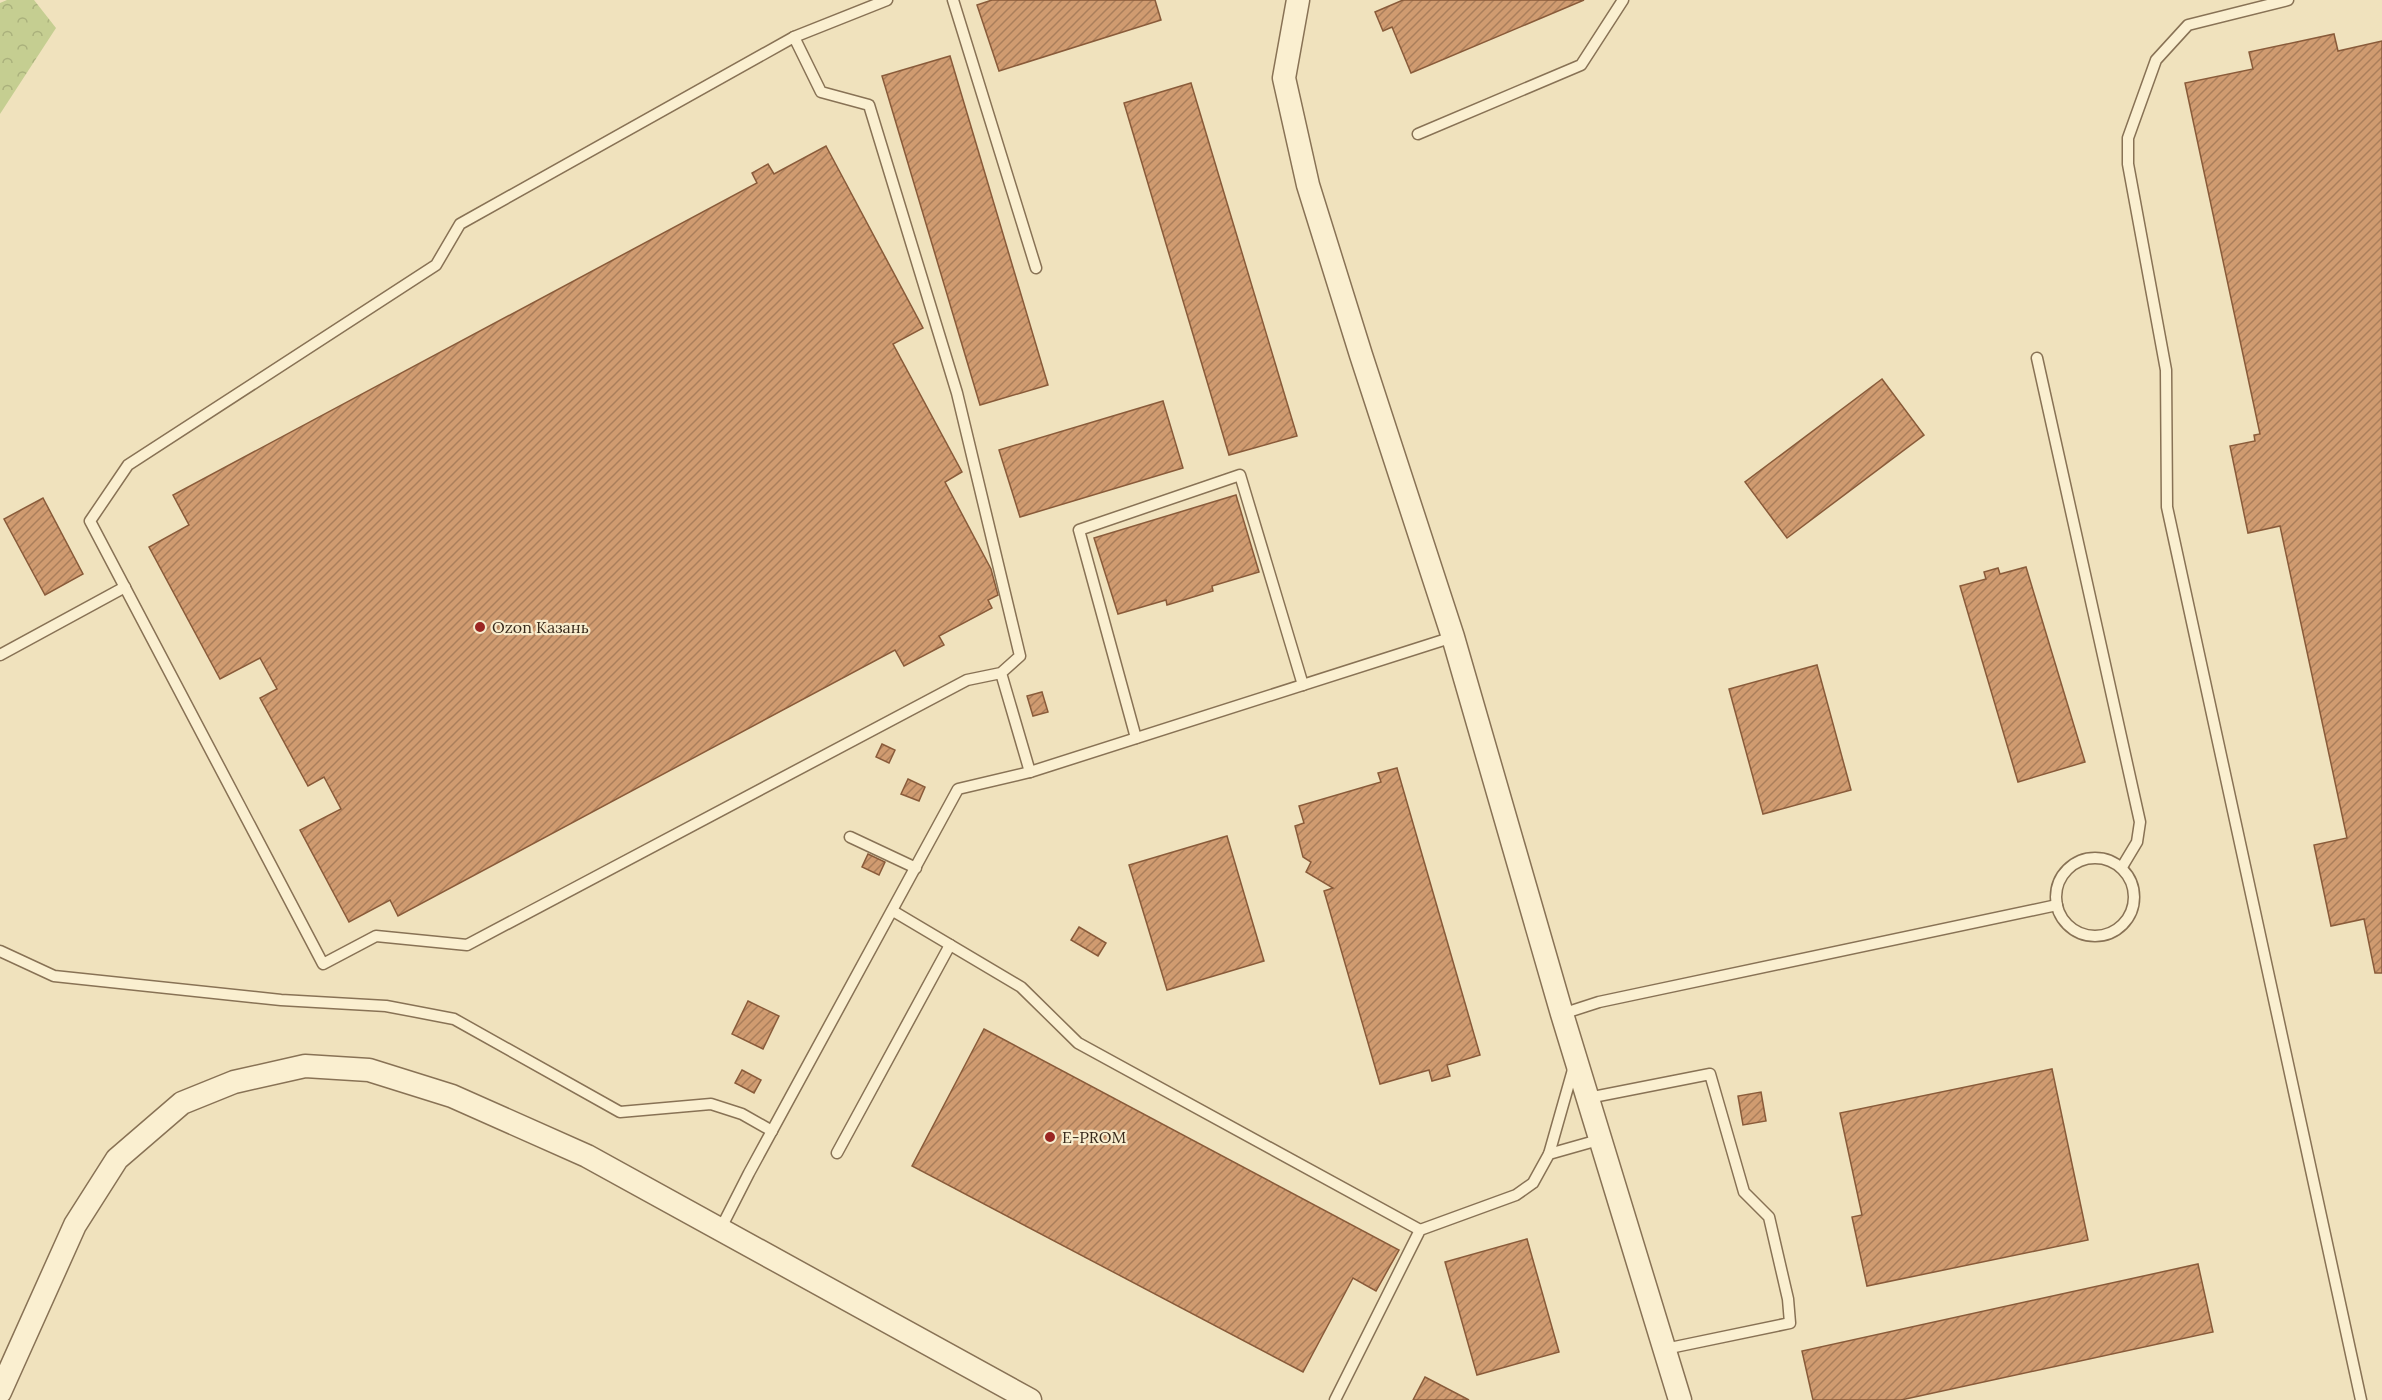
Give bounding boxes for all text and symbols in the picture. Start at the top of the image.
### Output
place label: Ozon Казань [492,617,589,637]
marker: Ozon Казань [473,620,487,634]
place label: E-PROM [1062,1127,1126,1147]
marker: E-PROM [1043,1130,1057,1144]

